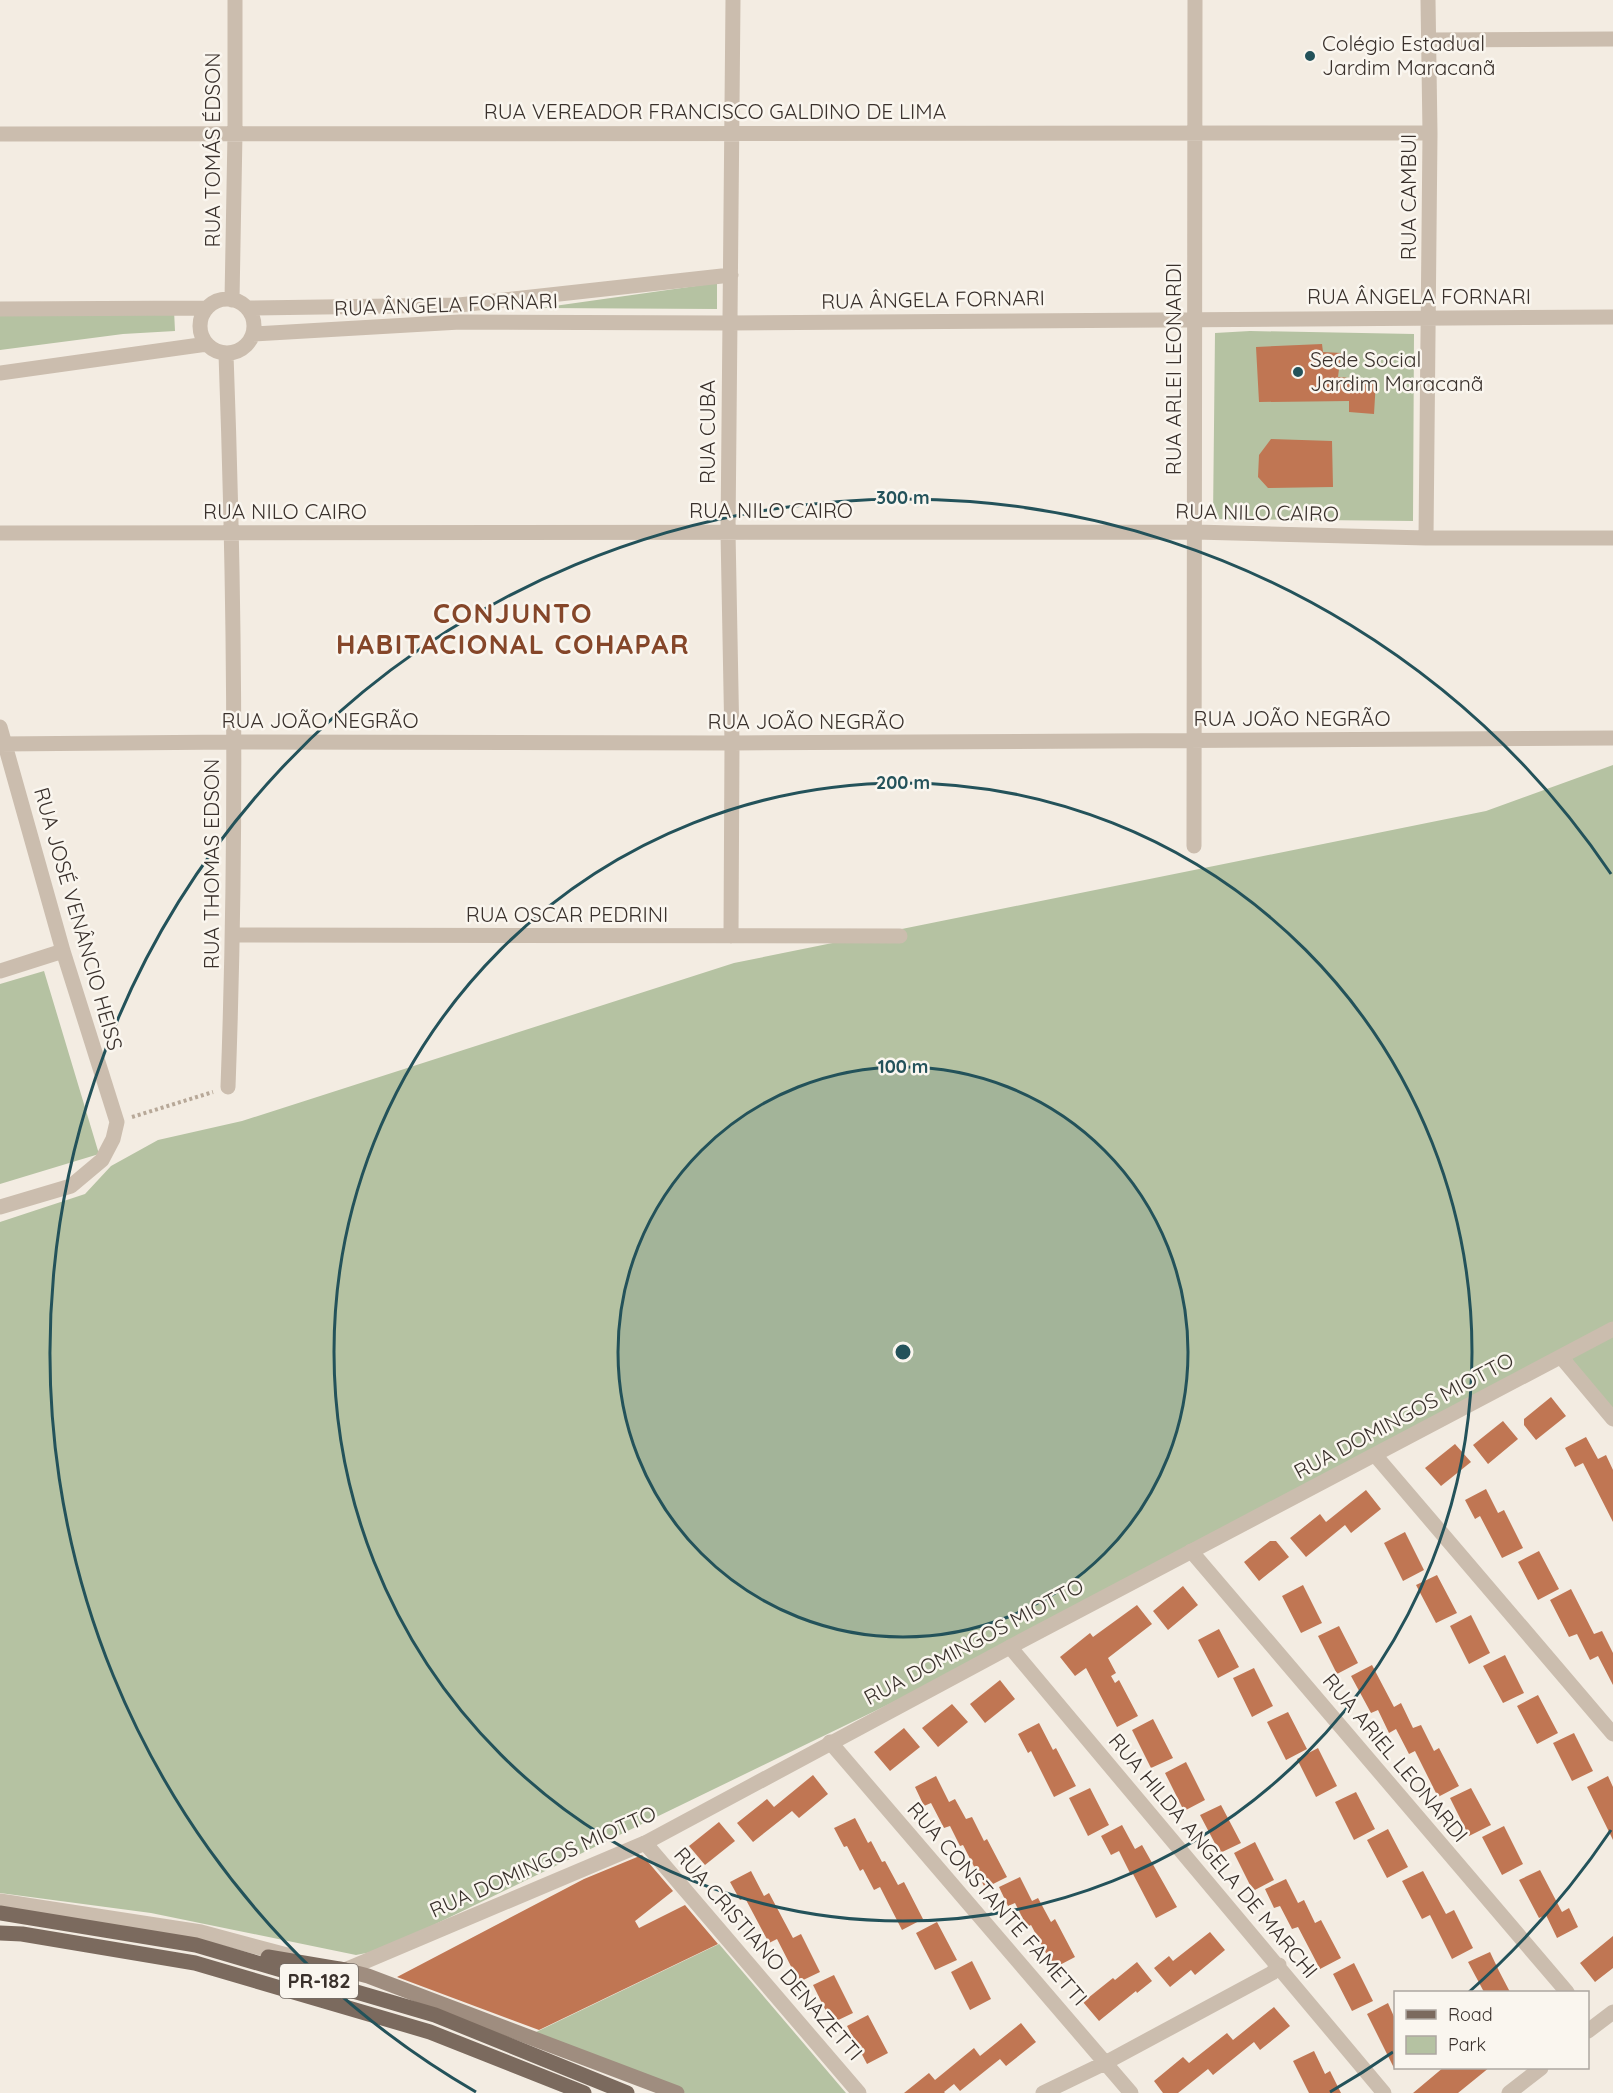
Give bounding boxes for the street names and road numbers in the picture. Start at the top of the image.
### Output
street label: RUA TOMÁS ÉDSON [199,52,225,248]
street label: RUA VEREADOR FRANCISCO GALDINO DE LIMA [484,98,946,124]
street label: RUA CAMBUI [1395,134,1421,260]
street label: RUA ARLEI LEONARDI [1160,263,1186,475]
street label: RUA ÂNGELA FORNARI [1307,283,1531,309]
street label: RUA ÂNGELA FORNARI [821,284,1045,314]
street label: RUA ÂNGELA FORNARI [334,287,558,321]
street label: RUA CUBA [694,380,720,484]
street label: RUA NILO CAIRO [689,497,853,523]
street label: RUA NILO CAIRO [203,498,367,524]
street label: RUA NILO CAIRO [1175,498,1339,526]
street label: RUA JOÃO NEGRÃO [1193,705,1391,731]
street label: RUA JOÃO NEGRÃO [221,707,419,733]
street label: RUA JOÃO NEGRÃO [707,708,905,734]
street label: RUA THOMAS EDSON [198,759,224,969]
street label: RUA JOSÉ VENÂNCIO HEISS [29,784,129,1053]
street label: RUA OSCAR PEDRINI [466,901,668,927]
street label: RUA DOMINGOS MIOTTO [1289,1346,1518,1484]
street label: RUA DOMINGOS MIOTTO [859,1572,1088,1710]
street label: RUA ARIEL LEONARDI [1318,1668,1474,1847]
street label: RUA HILDA ANGELA DE MARCHI [1104,1728,1324,1983]
street label: RUA CONSTANTE FAMETTI [902,1796,1093,2010]
street label: RUA DOMINGOS MIOTTO [425,1799,660,1923]
street label: RUA CRISTIANO DENAZETTI [669,1841,868,2065]
road number: PR-182 [280,1964,358,1998]

